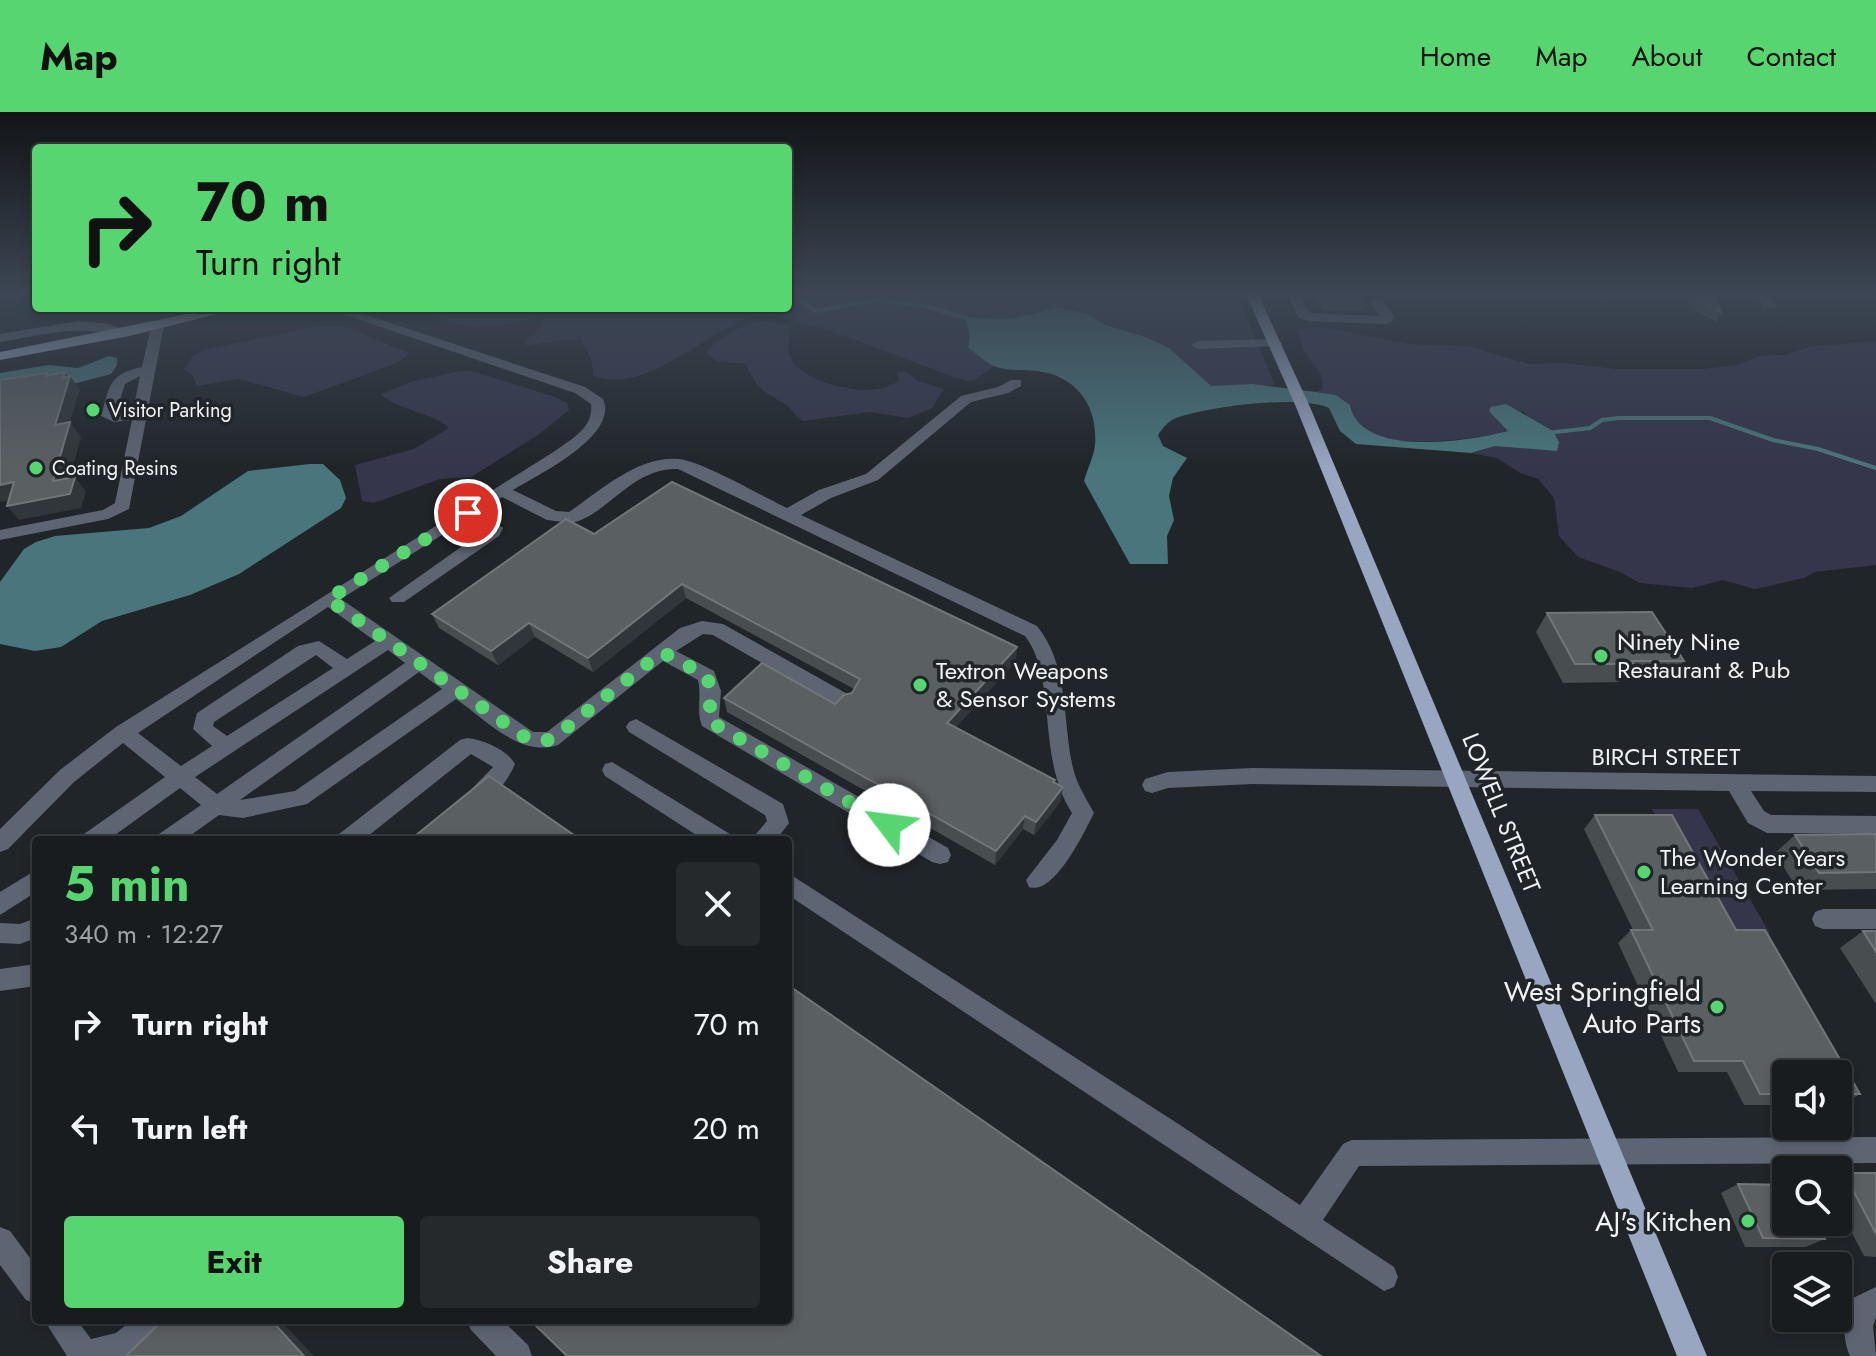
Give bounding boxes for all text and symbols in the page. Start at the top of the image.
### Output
text: Map [40,29,118,84]
text: Home [1420,36,1491,77]
text: Map [1535,36,1587,77]
text: About [1631,36,1703,77]
text: Contact [1747,36,1836,77]
text: 70 m [196,161,330,242]
icon: right [64,176,168,280]
text: Turn right [196,236,341,288]
place label: Visitor Parking [109,396,232,425]
marker: Visitor Parking [84,401,102,419]
place label: Coating Resins [52,454,177,483]
marker: Coating Resins [27,459,45,477]
pin [434,479,502,547]
icon: arrive [446,491,490,535]
place label: Ninety Nine Restaurant & Pub [1617,624,1790,687]
marker: Ninety Nine Restaurant & Pub [1592,647,1610,665]
place label: Textron Weapons & Sensor Systems [936,653,1116,716]
marker: Textron Weapons & Sensor Systems [911,676,929,694]
street label: LOWELL STREET [1454,728,1549,898]
street label: BIRCH STREET [1592,739,1740,774]
position arrow [847,783,931,867]
place label: The Wonder Years Learning Center [1660,840,1845,903]
text: 5 min [64,850,190,919]
button: close [676,862,760,946]
marker: The Wonder Years Learning Center [1635,863,1653,881]
text: 340 m · 12:27 [64,915,223,953]
place label: West Springfield Auto Parts [1504,971,1701,1044]
marker: West Springfield Auto Parts [1708,998,1726,1016]
icon: right [64,1002,108,1046]
text: Turn right [132,1003,268,1046]
text: 70 m [694,1003,760,1046]
map controls [1772,1060,1852,1332]
button: sound [1772,1060,1852,1140]
icon: left [64,1106,108,1150]
text: Turn left [132,1107,247,1150]
text: 20 m [693,1107,760,1150]
button: search [1772,1156,1852,1236]
place label: AJ's Kitchen [1595,1201,1732,1242]
marker: AJ's Kitchen [1739,1212,1757,1230]
button: Exit [64,1216,404,1308]
button: Share [420,1216,760,1308]
button: layers [1772,1252,1852,1332]

